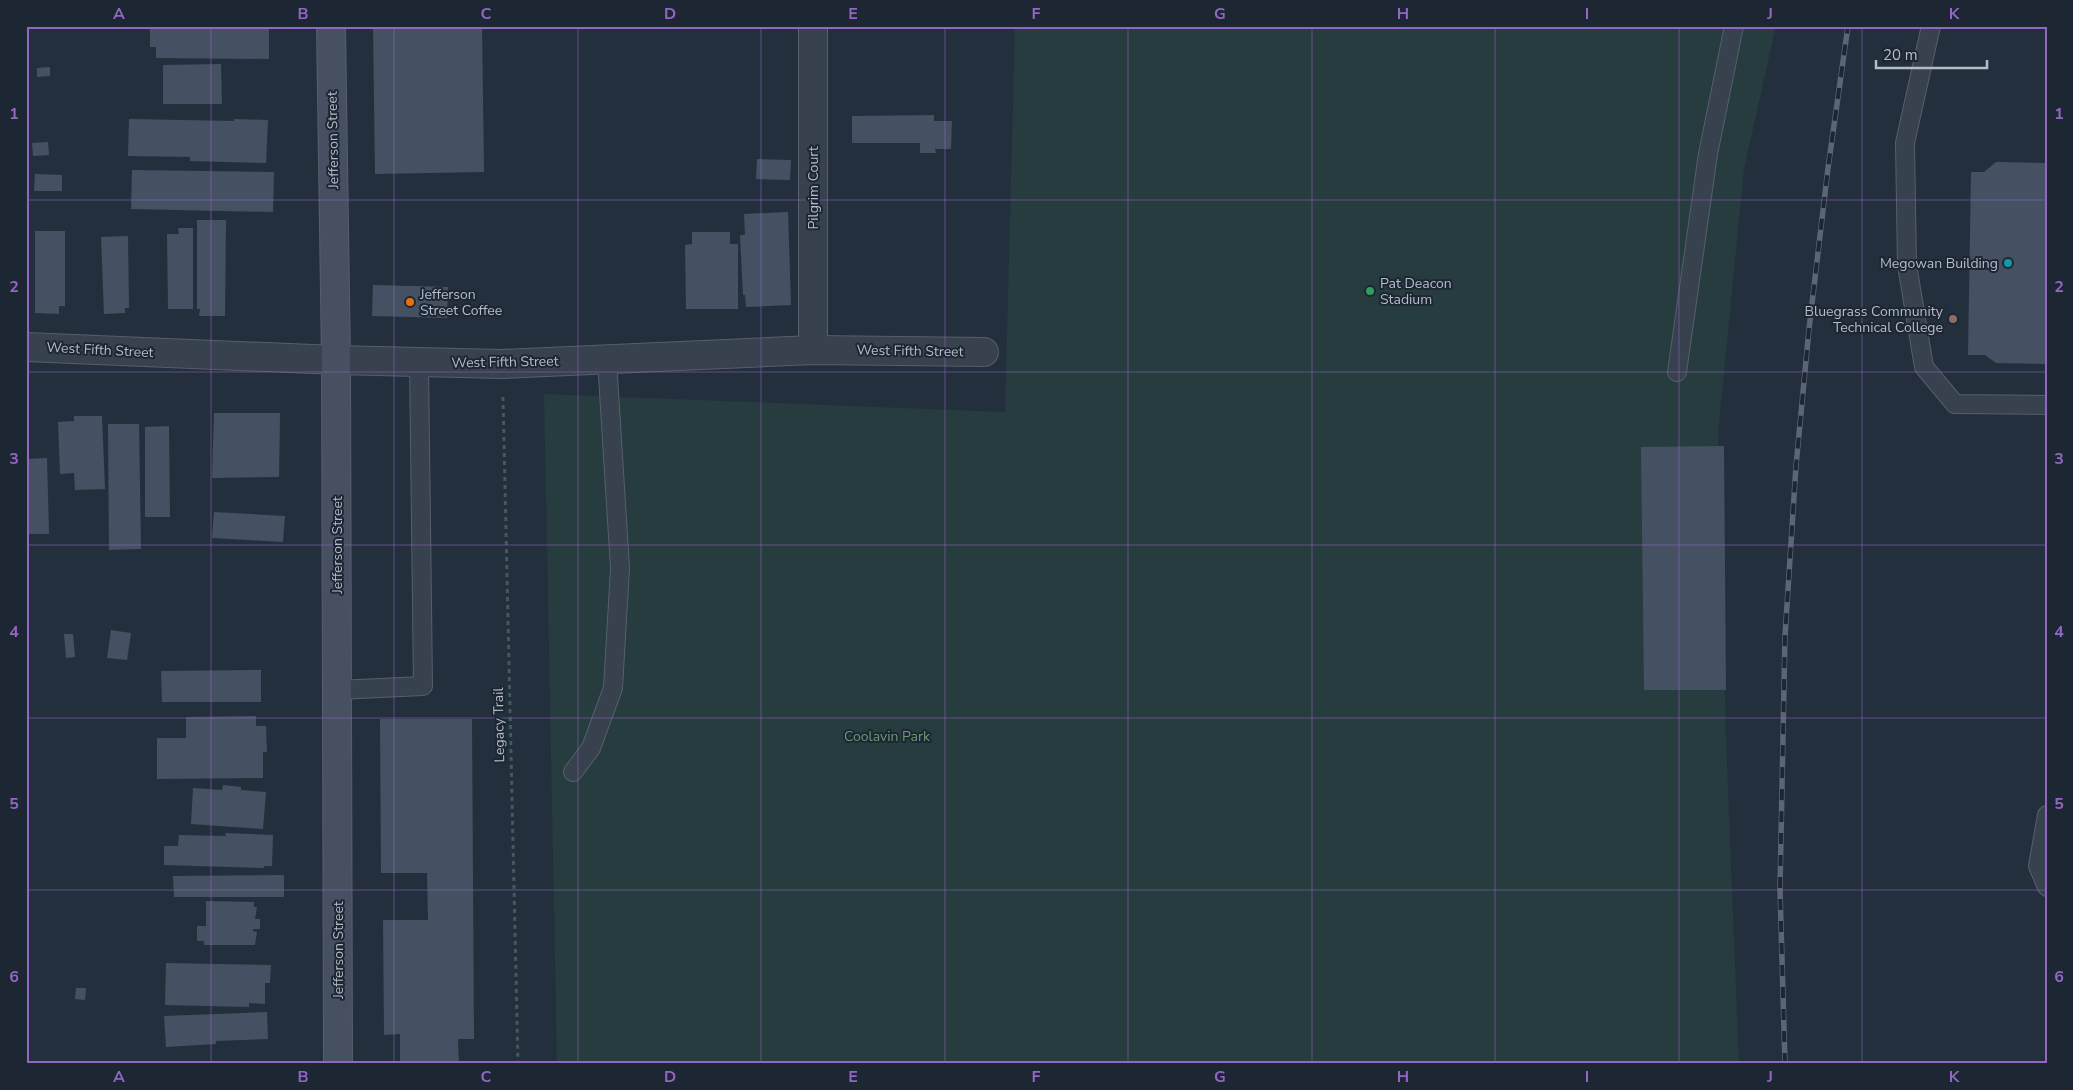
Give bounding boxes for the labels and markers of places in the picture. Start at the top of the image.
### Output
place label: Megowan Building [1880,254,1998,273]
marker: Megowan Building [2002,257,2014,269]
place label: Pat Deacon Stadium [1380,274,1452,309]
place label: Jefferson Street Coffee [419,285,502,320]
marker: Pat Deacon Stadium [1364,285,1376,297]
marker: Jefferson Street Coffee [404,296,416,308]
place label: Bluegrass Community Technical College [1805,302,1944,337]
marker: Bluegrass Community Technical College [1947,313,1959,325]

